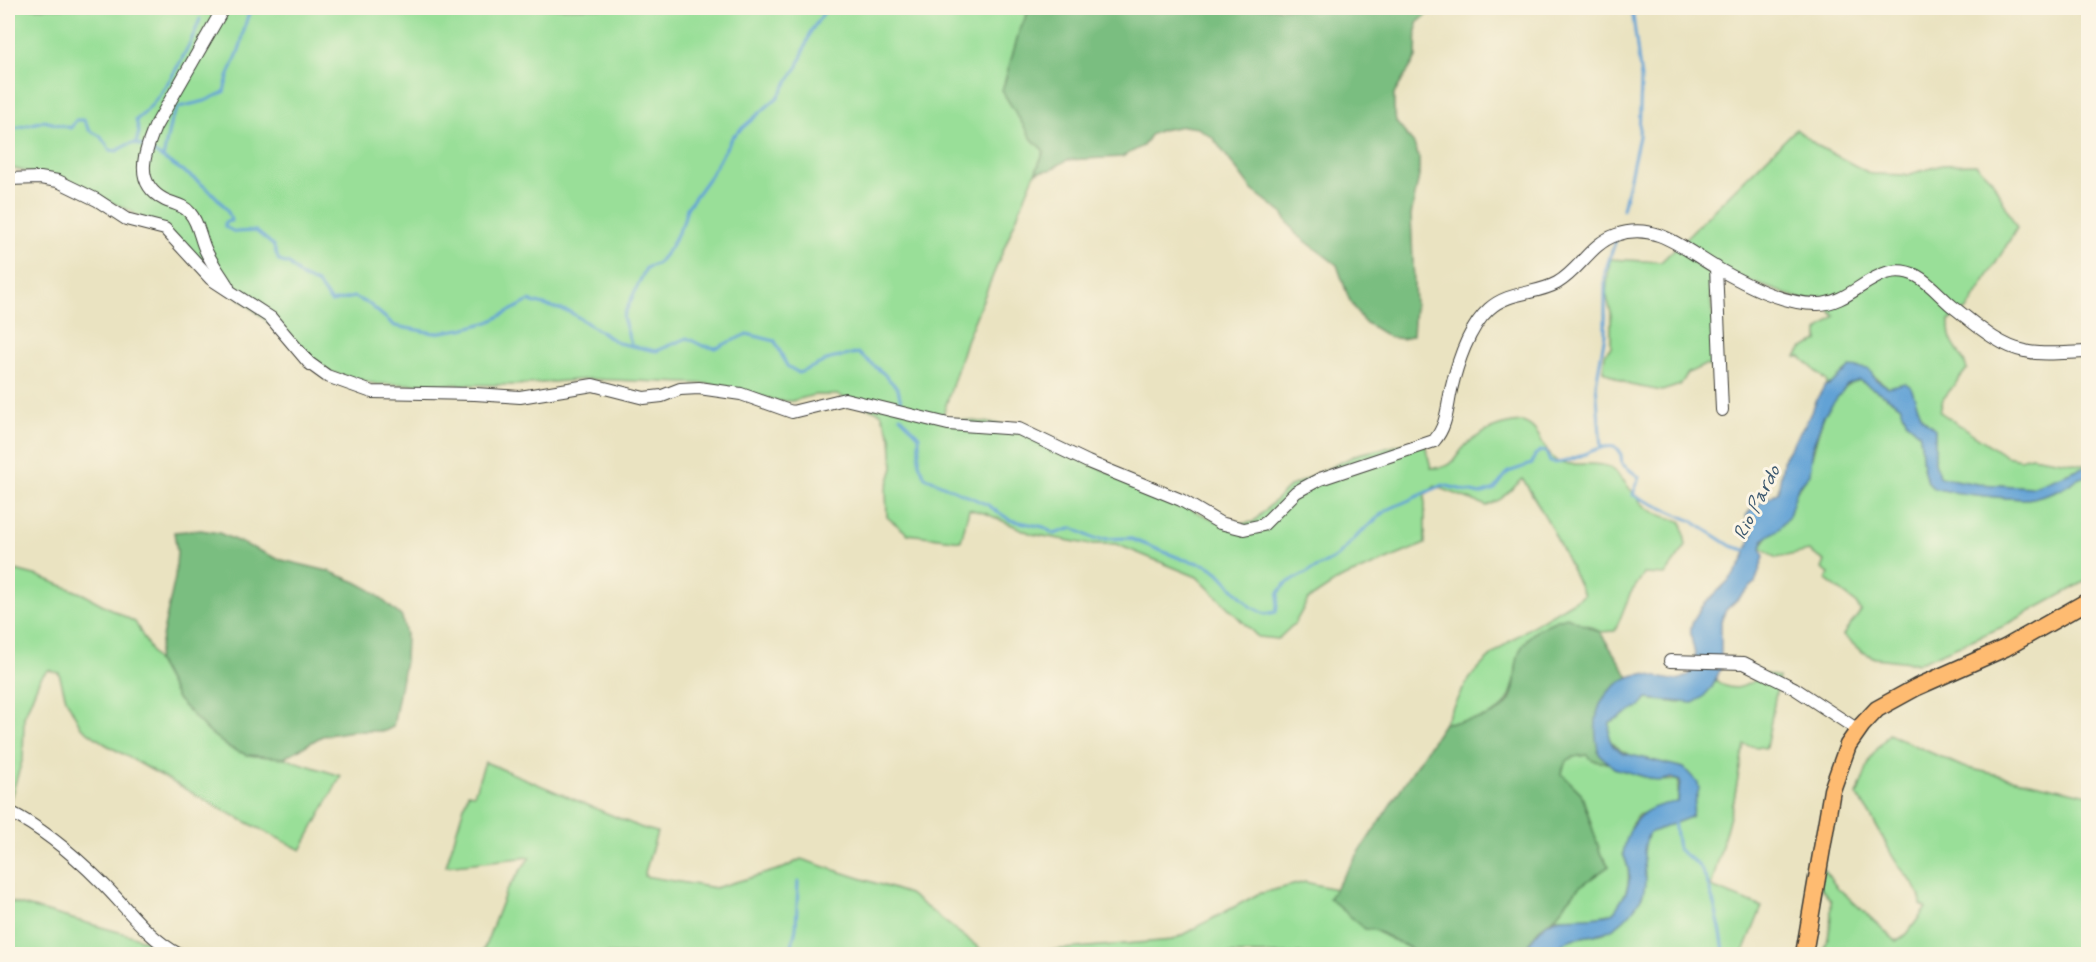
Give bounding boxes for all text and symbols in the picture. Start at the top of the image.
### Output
water label: Rio Pardo [1727,460,1788,545]

